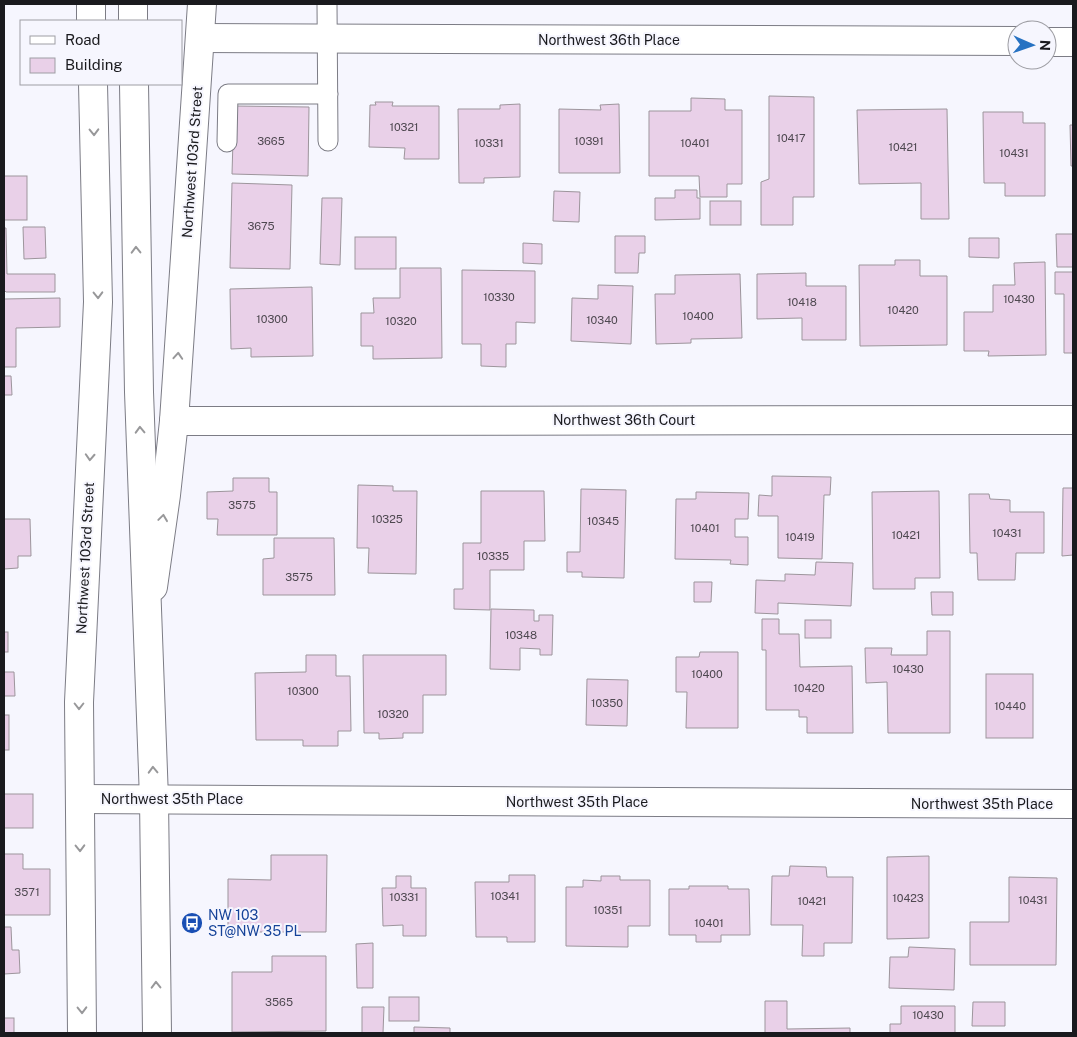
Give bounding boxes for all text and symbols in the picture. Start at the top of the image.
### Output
legend [20,20,182,85]
north arrow [1007,20,1057,70]
text: Road [65,31,101,48]
street label: Northwest 36th Place [538,32,680,48]
text: N [1037,40,1053,51]
text: Building [65,56,123,73]
street label: Northwest 103rd Street [179,85,205,239]
house number: 10321 [389,121,419,133]
one-way arrow [89,129,99,137]
house number: 10417 [776,132,806,144]
house number: 3665 [257,135,285,147]
house number: 10391 [574,135,604,147]
house number: 10331 [474,137,504,149]
house number: 10401 [680,137,710,149]
house number: 10421 [888,141,918,153]
house number: 10431 [999,147,1029,159]
house number: 3675 [247,220,275,232]
one-way arrow [131,245,141,253]
house number: 10330 [483,291,515,303]
one-way arrow [93,292,103,299]
house number: 10430 [1003,293,1035,305]
house number: 10418 [787,296,817,308]
house number: 10420 [887,304,919,316]
house number: 10400 [682,310,714,322]
house number: 10300 [256,313,288,325]
house number: 10340 [586,314,618,326]
house number: 10320 [385,315,417,327]
one-way arrow [172,352,183,360]
street label: Northwest 36th Court [553,412,695,428]
one-way arrow [135,425,145,433]
one-way arrow [85,453,96,461]
street label: Northwest 103rd Street [73,481,97,635]
house number: 3575 [228,499,256,511]
house number: 10325 [371,513,403,525]
one-way arrow [157,514,168,522]
house number: 10345 [587,515,619,527]
house number: 10401 [690,522,720,534]
house number: 10431 [992,527,1022,539]
house number: 10421 [891,529,921,541]
house number: 10419 [785,531,815,543]
house number: 10335 [477,550,509,562]
house number: 3575 [285,571,313,583]
house number: 10348 [505,629,537,641]
house number: 10430 [892,663,924,675]
house number: 10400 [691,668,723,680]
house number: 10420 [793,682,825,694]
house number: 10300 [287,685,319,697]
house number: 10350 [591,697,623,709]
house number: 10440 [994,700,1026,712]
one-way arrow [74,702,84,710]
house number: 10320 [377,708,409,720]
one-way arrow [148,765,159,773]
street label: Northwest 35th Place [101,791,243,807]
street label: Northwest 35th Place [506,794,648,810]
street label: Northwest 35th Place [911,796,1053,812]
one-way arrow [75,844,85,852]
house number: 3571 [14,886,40,898]
house number: 10341 [490,890,520,902]
house number: 10331 [389,891,419,903]
house number: 10423 [892,892,924,904]
house number: 10431 [1018,894,1048,906]
house number: 10421 [797,895,827,907]
house number: 10351 [593,904,623,916]
place label: NW 103 ST@NW 35 PL [208,907,302,939]
bus stop icon: NW 103 ST@NW 35 PL [180,911,204,935]
house number: 10401 [694,917,724,929]
one-way arrow [151,980,161,988]
house number: 3565 [265,996,293,1008]
one-way arrow [77,1006,87,1014]
house number: 10430 [912,1009,944,1021]

